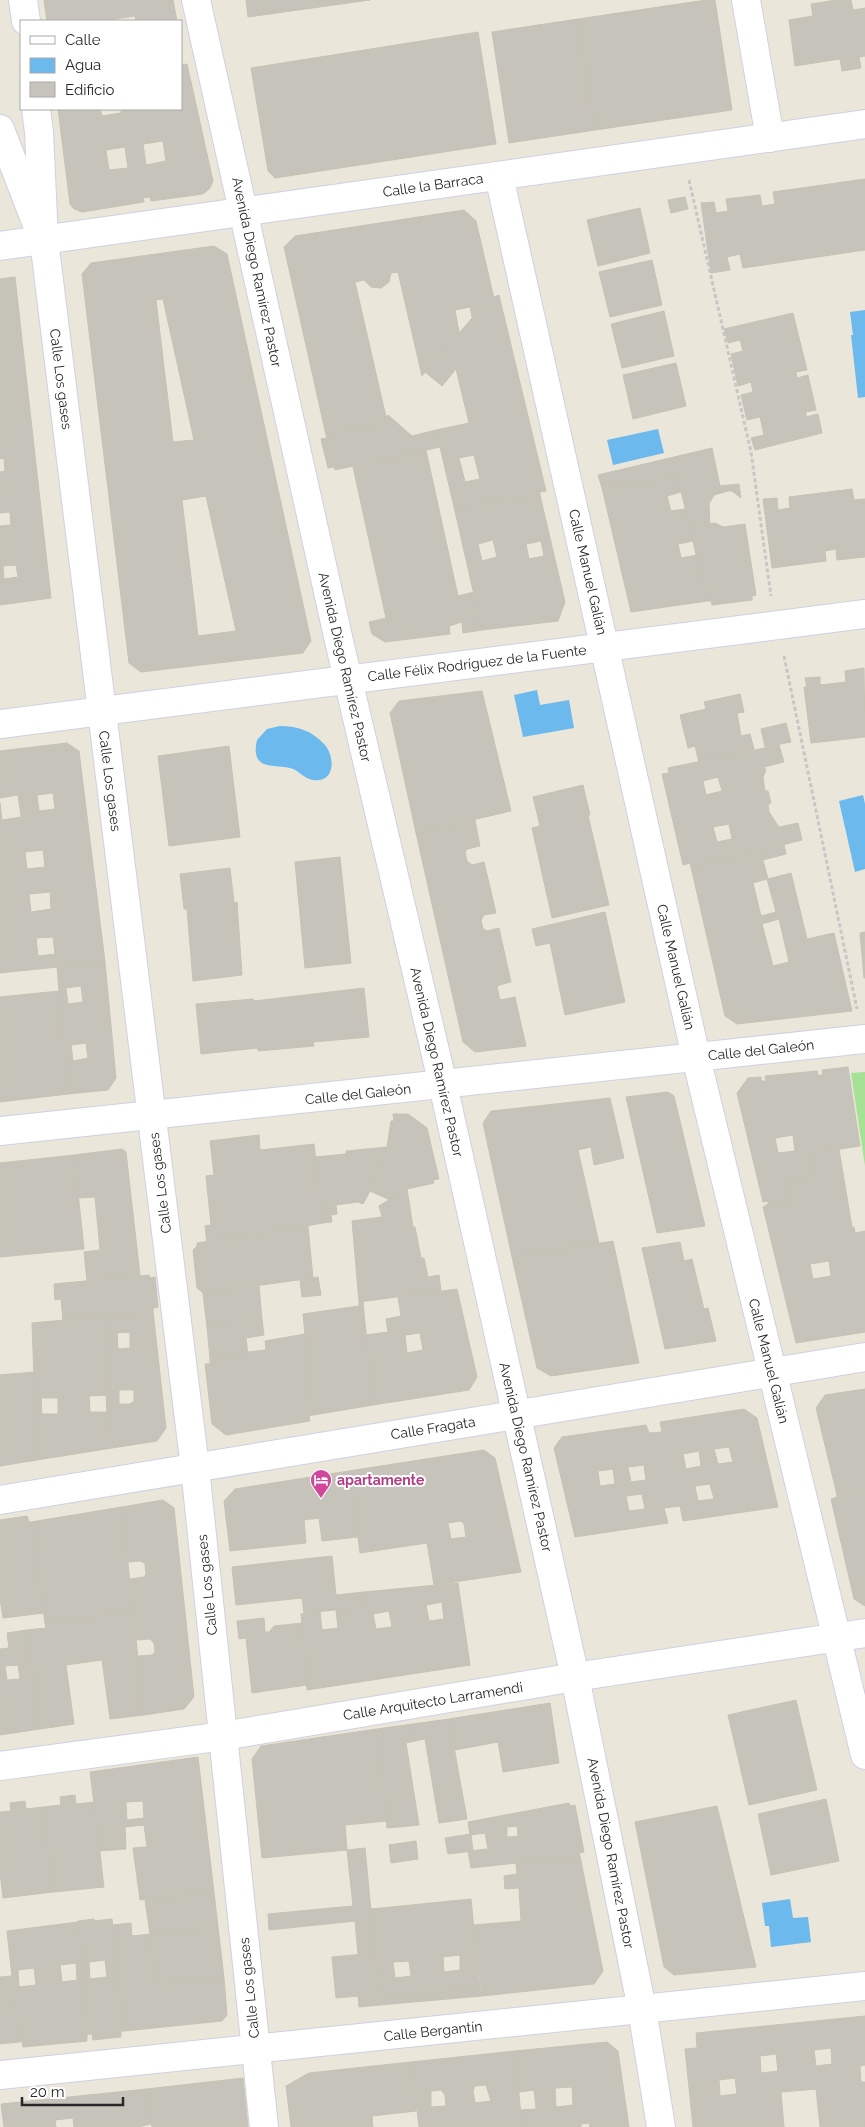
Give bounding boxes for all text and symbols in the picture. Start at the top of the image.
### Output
legend [20,20,182,110]
text: Calle [65,31,101,49]
text: Agua [65,56,101,74]
text: Edificio [65,81,115,99]
street label: Calle la Barraca [382,170,484,200]
street label: Avenida Diego Ramírez Pastor [229,175,285,369]
street label: Calle Los gases [47,328,75,430]
street label: Calle Manuel Galián [566,508,610,636]
street label: Avenida Diego Ramírez Pastor [315,571,375,763]
street label: Calle Félix Rodríguez de la Fuente [367,642,587,684]
street label: Calle Los gases [96,730,124,832]
street label: Calle Manuel Galián [654,903,698,1031]
street label: Avenida Diego Ramírez Pastor [407,966,467,1158]
street label: Calle del Galeón [707,1036,815,1064]
street label: Calle del Galeón [304,1080,412,1108]
street label: Calle Los gases [146,1132,174,1234]
street label: Calle Manuel Galián [746,1297,792,1425]
street label: Avenida Diego Ramírez Pastor [496,1361,556,1553]
street label: Calle Fragata [390,1413,476,1443]
hotel icon: apartamente [309,1468,333,1499]
place label: apartamente [337,1472,425,1488]
street label: Calle Los gases [194,1534,220,1636]
street label: Calle Arquitecto Larramendi [342,1679,524,1723]
street label: Avenida Diego Ramírez Pastor [585,1756,637,1950]
street label: Calle Los gases [236,1937,262,2039]
street label: Calle Bergantín [383,2018,483,2044]
scale bar [22,2074,124,2106]
text: 20 m [30,2083,65,2101]

